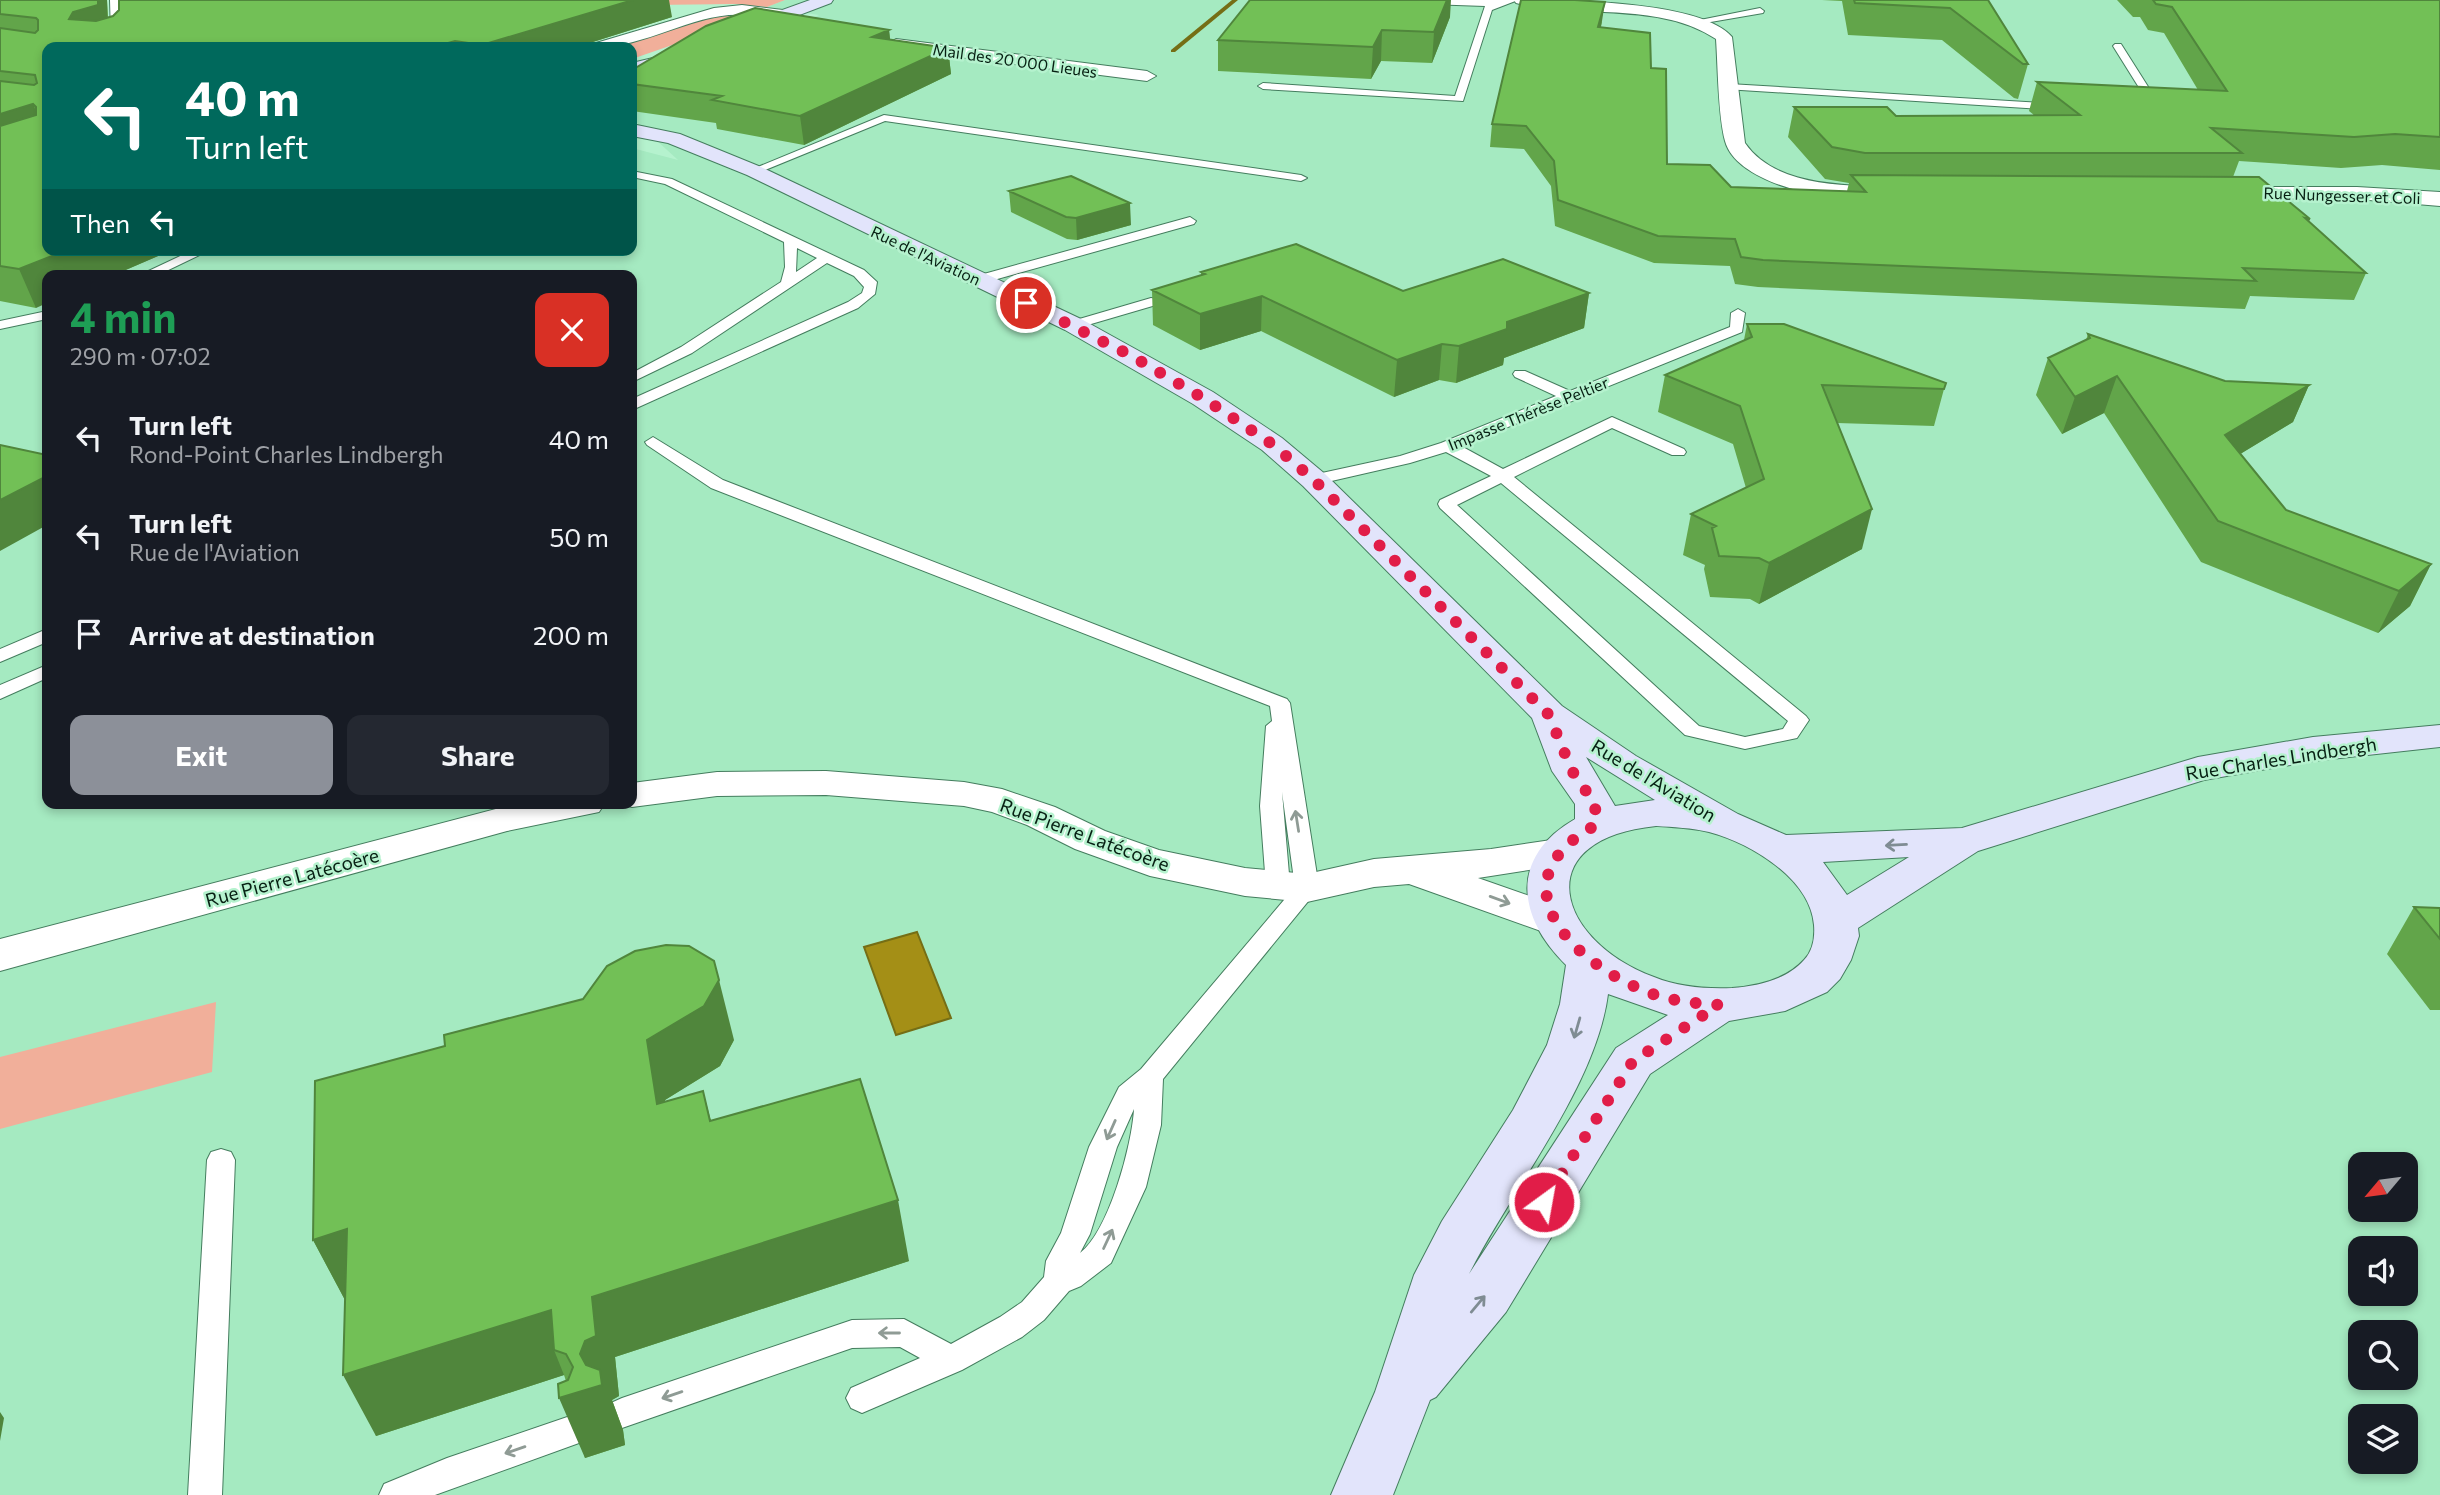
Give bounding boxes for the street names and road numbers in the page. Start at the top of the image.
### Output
street label: Mail des 20 000 Lieues [932,39,1098,81]
street label: Rue Nungesser et Coli [2263,183,2421,207]
street label: Rue de l'Aviation [868,221,984,289]
street label: Impasse Thérèse Peltier [1445,372,1612,454]
street label: Rue Charles Lindbergh [2184,732,2378,784]
street label: Rue de l'Aviation [1588,734,1720,826]
street label: Rue Pierre Latécoère [997,793,1173,875]
street label: Rue Pierre Latécoère [203,843,381,911]

